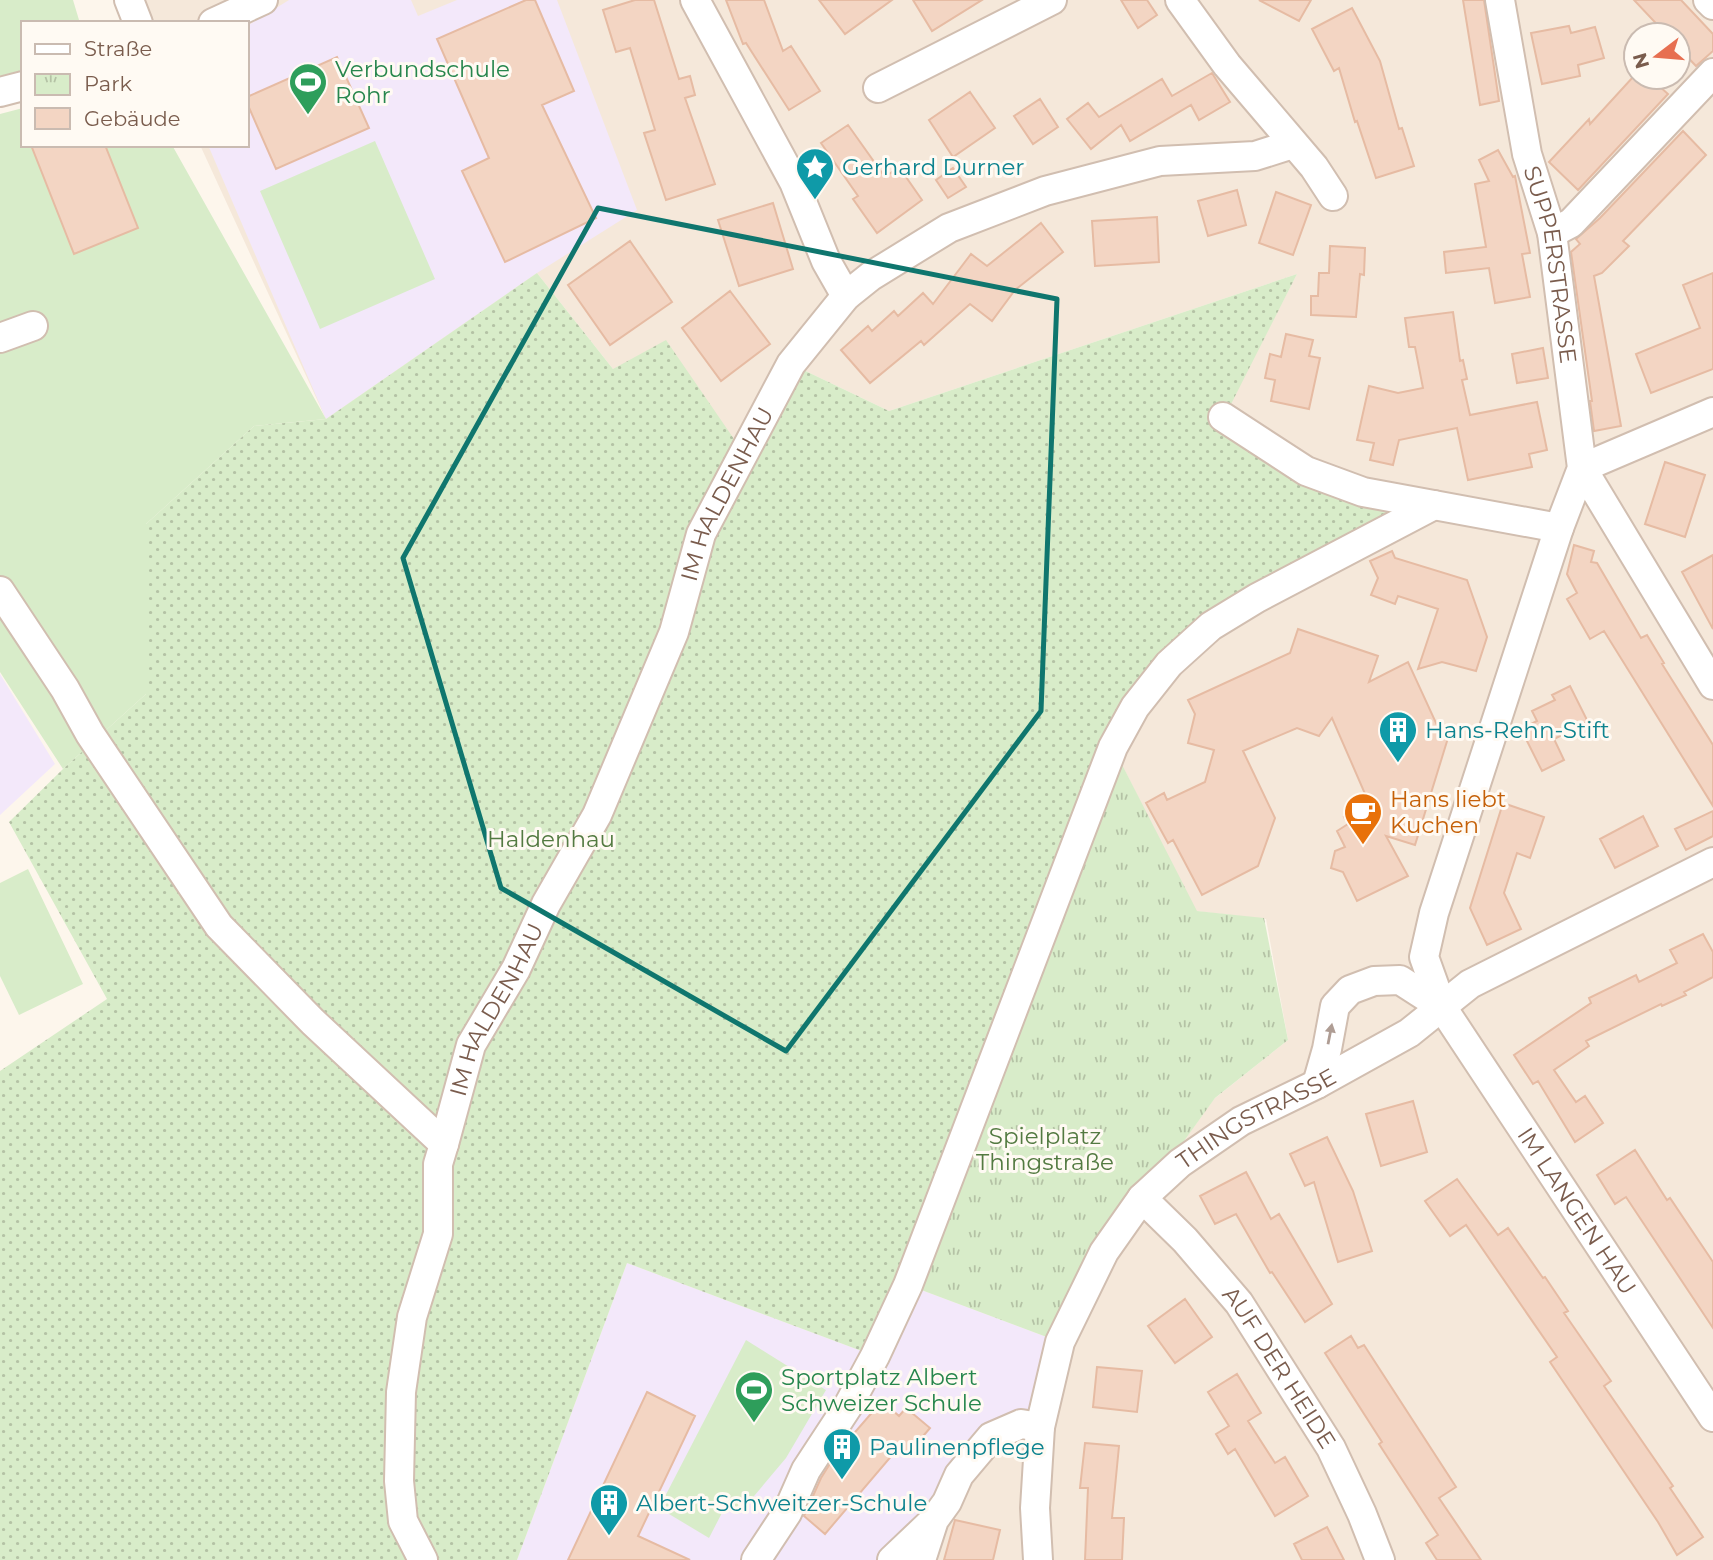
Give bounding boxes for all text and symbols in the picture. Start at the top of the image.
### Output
legend [21,21,248,147]
north arrow [1622,21,1692,91]
text: Straße [84,36,152,61]
text: N [1628,50,1654,71]
place label: Verbundschule Rohr [335,55,510,109]
sports icon: Verbundschule Rohr [287,61,329,116]
text: Park [84,71,132,96]
text: Gebäude [84,106,181,131]
place icon: Gerhard Durner [794,146,836,201]
place label: Gerhard Durner [842,153,1025,181]
street label: SUPPERSTRASSE [1518,162,1583,365]
street label: IM HALDENHAU [675,402,780,584]
building icon: Hans-Rehn-Stift [1377,709,1419,764]
place label: Hans-Rehn-Stift [1425,716,1610,744]
place label: Hans liebt Kuchen [1390,785,1506,839]
cafe icon: Hans liebt Kuchen [1342,791,1384,846]
park label: Haldenhau [487,825,615,853]
street label: IM HALDENHAU [444,919,549,1099]
one-way arrow [1324,1023,1335,1045]
street label: THINGSTRASSE [1171,1062,1341,1175]
park label: Spielplatz Thingstraße [976,1122,1114,1176]
street label: IM LANGEN HAU [1512,1122,1642,1300]
street label: AUF DER HEIDE [1217,1280,1342,1454]
place label: Sportplatz Albert Schweizer Schule [781,1363,982,1417]
sports icon: Sportplatz Albert Schweizer Schule [733,1369,775,1424]
building icon: Paulinenpflege [821,1426,863,1481]
place label: Paulinenpflege [869,1433,1045,1461]
building icon: Albert-Schweitzer-Schule [588,1482,630,1537]
place label: Albert-Schweitzer-Schule [636,1489,927,1517]

